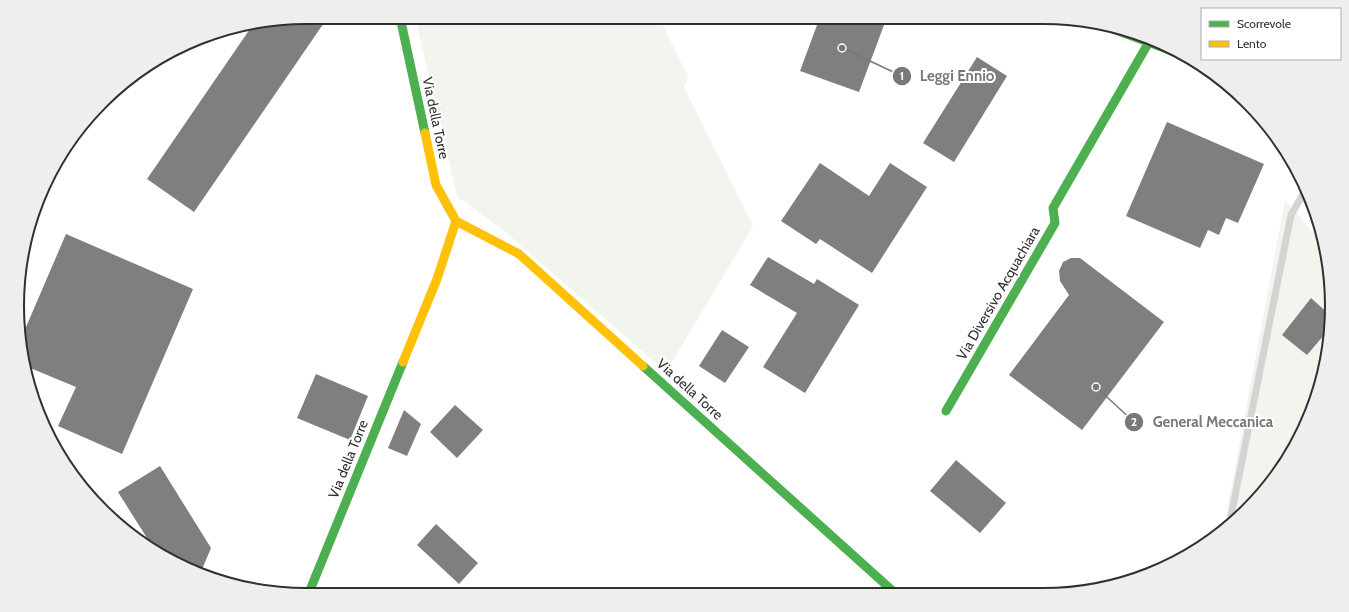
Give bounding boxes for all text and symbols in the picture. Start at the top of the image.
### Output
legend [1201,8,1341,60]
text: Scorrevole [1237,16,1291,31]
text: Lento [1237,36,1267,51]
callout: Leggi Ennio [892,62,1002,89]
text: Leggi Ennio [920,67,995,85]
text: 1 [900,68,904,83]
street label: Via della Torre [419,75,453,161]
street label: Via Diversivo Acquachiara [952,223,1044,363]
street label: Via della Torre [653,354,727,424]
callout: General Meccanica [1124,409,1281,436]
text: General Meccanica [1153,413,1274,431]
text: 2 [1131,414,1137,429]
street label: Via della Torre [324,417,372,501]

